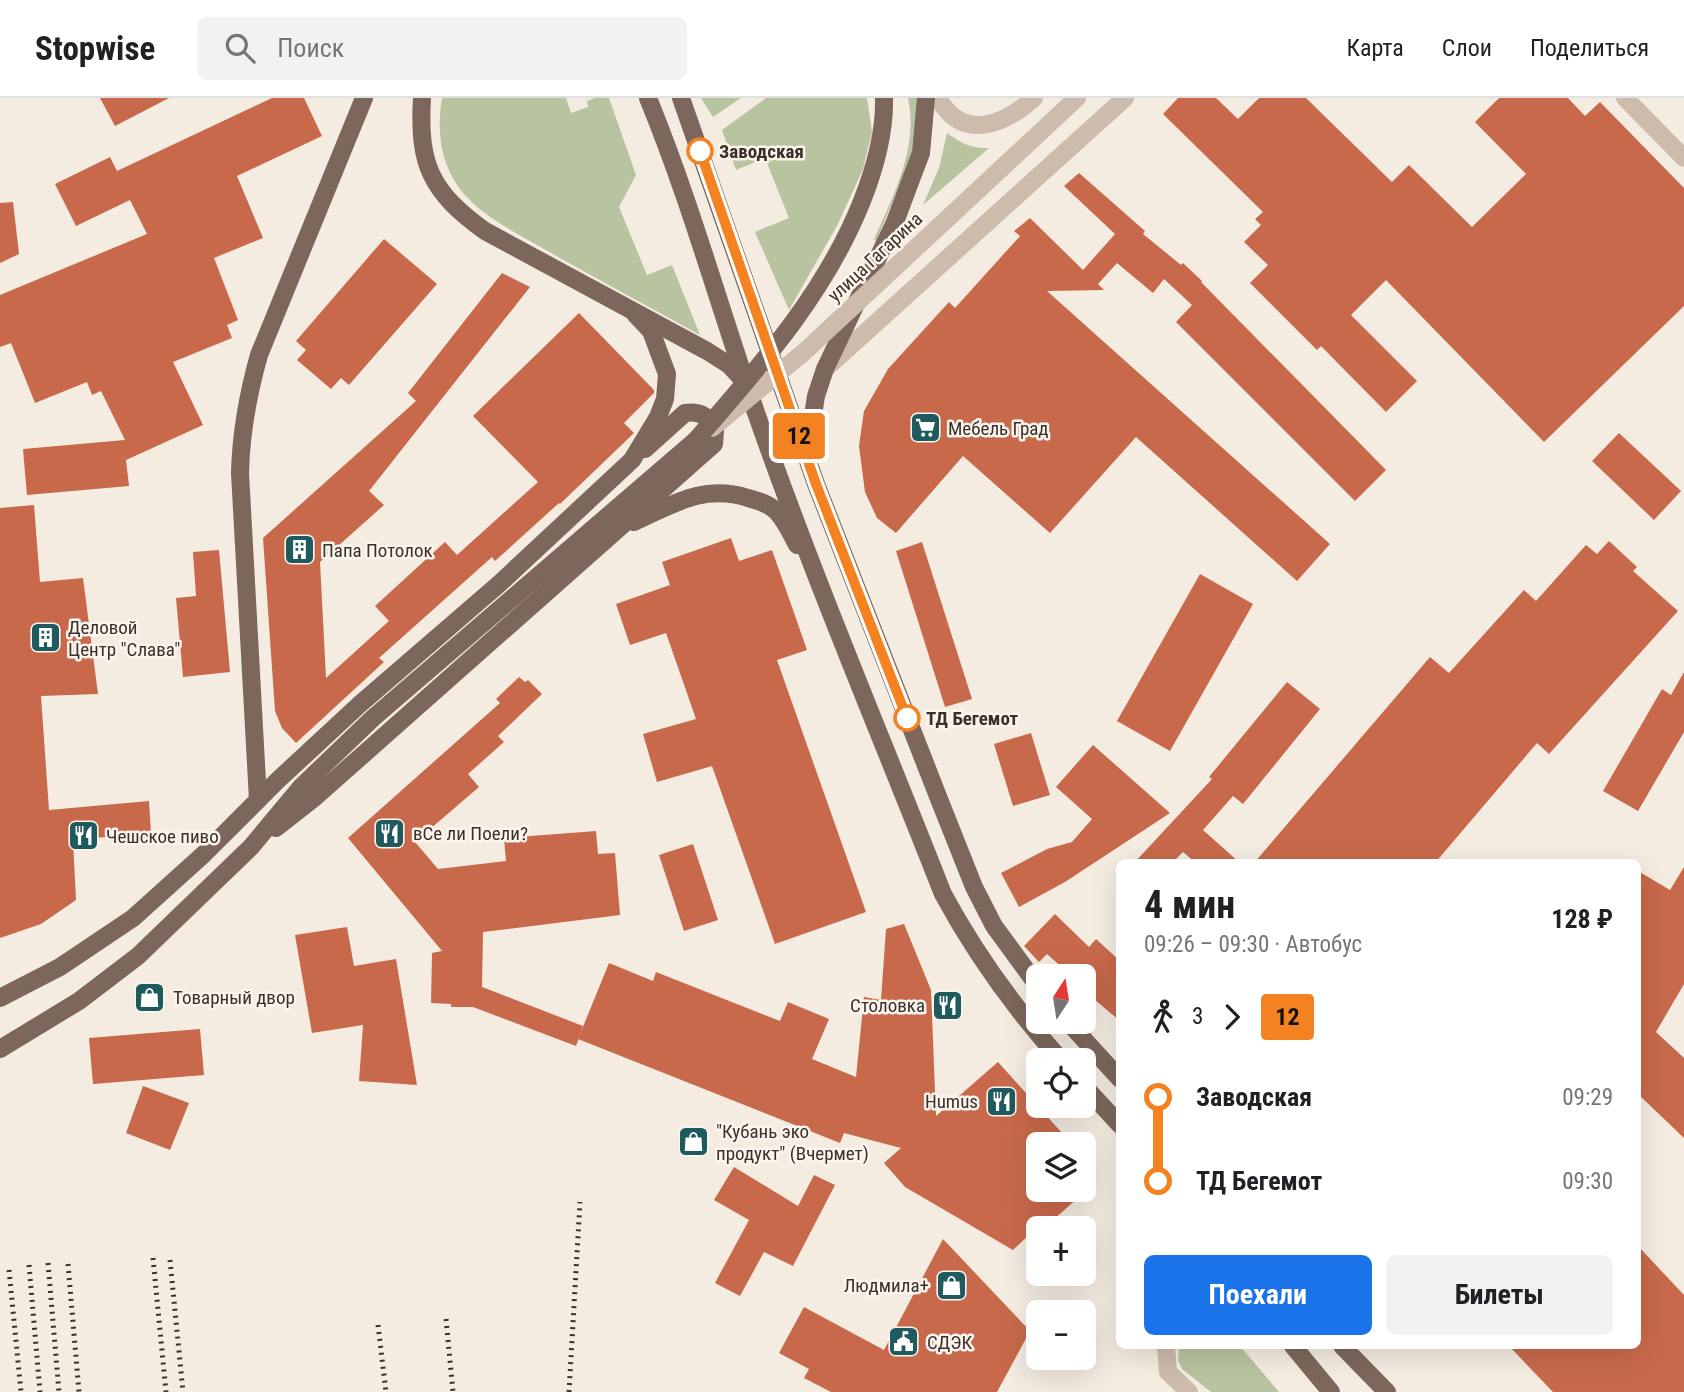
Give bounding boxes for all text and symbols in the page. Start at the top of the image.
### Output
search box [197,17,687,80]
text: Stopwise [35,29,155,68]
icon: search [221,29,259,67]
text: Поиск [277,33,344,63]
text: Карта [1346,34,1404,62]
text: Слои [1442,34,1492,62]
text: Поделиться [1530,34,1649,62]
marker: Заводская [687,138,713,164]
place label: Заводская [719,140,804,163]
street label: улица Гагарина [823,207,927,307]
supermarket icon: Мебель Град [908,411,942,445]
line badge: 12 [768,413,830,459]
place label: Мебель Град [948,417,1049,440]
text: 12 [787,422,811,450]
building icon: Папа Потолок [282,533,316,567]
place label: Папа Потолок [322,539,433,562]
place label: Деловой Центр "Слава" [68,616,180,661]
building icon: Деловой Центр "Слава" [28,621,62,655]
marker: ТД Бегемот [894,705,920,731]
place label: ТД Бегемот [926,707,1019,730]
restaurant icon: вСе ли Поели? [373,816,407,850]
restaurant icon: Чешское пиво [66,819,100,853]
place label: вСе ли Поели? [413,822,528,845]
place label: Чешское пиво [106,825,219,848]
text: 4 мин [1144,883,1235,927]
text: 128 ₽ [1551,904,1613,934]
text: 09:26 – 09:30 · Автобус [1144,931,1362,958]
north arrow [1026,964,1096,1034]
map controls [1026,964,1096,1370]
shop icon: Товарный двор [133,980,167,1014]
place label: Товарный двор [173,986,295,1009]
restaurant icon: Столовка [931,988,965,1022]
place label: Столовка [850,994,925,1017]
icon: walk [1144,998,1182,1036]
icon: forward [1213,998,1251,1036]
text: 3 [1192,1003,1203,1030]
text: 12 [1275,1003,1300,1031]
button: locate [1026,1048,1096,1118]
text: Заводская [1196,1082,1312,1112]
restaurant icon: Humus [984,1084,1018,1118]
text: 09:29 [1562,1084,1613,1111]
place label: Humus [925,1090,978,1113]
place label: "Кубань эко продукт" (Вчермет) [716,1120,869,1165]
shop icon: "Кубань эко продукт" (Вчермет) [676,1125,710,1159]
button: layers [1026,1132,1096,1202]
text: ТД Бегемот [1196,1166,1322,1196]
text: 09:30 [1562,1168,1613,1195]
button: + [1026,1216,1096,1286]
button: Поехали [1144,1255,1372,1335]
button: Билеты [1386,1255,1613,1335]
shop icon: Людмила+ [935,1268,969,1302]
place label: Людмила+ [844,1274,929,1297]
button: − [1026,1300,1096,1370]
public building icon: СДЭК [887,1325,921,1359]
place label: СДЭК [927,1331,973,1354]

